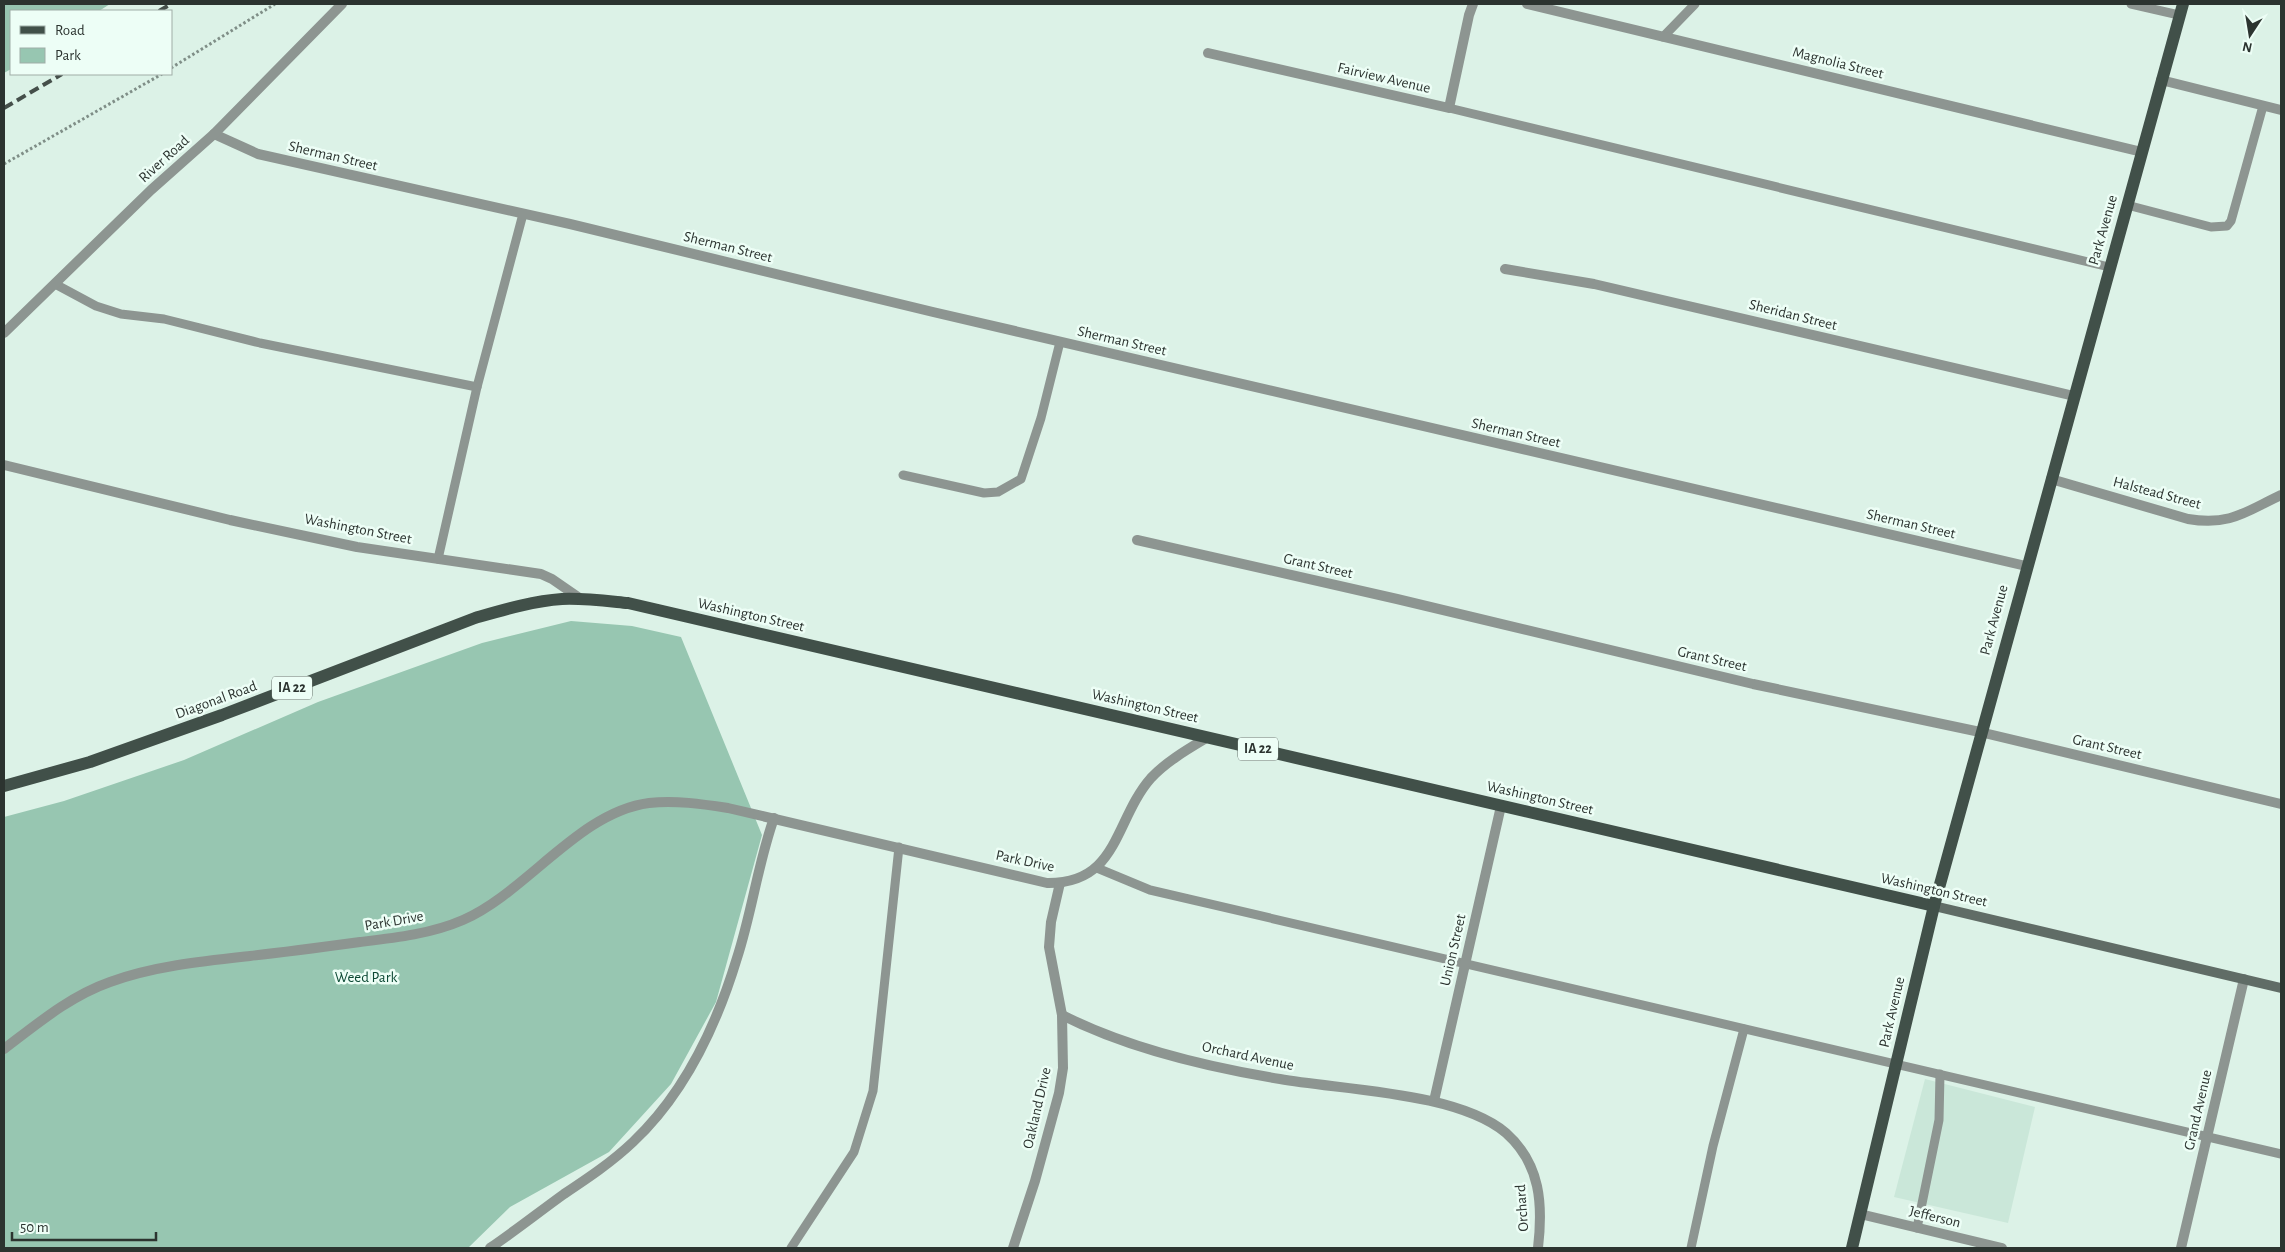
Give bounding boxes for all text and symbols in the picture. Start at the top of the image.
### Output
legend [10,10,172,75]
north arrow [2225,10,2275,60]
text: Road [55,23,85,38]
text: N [2241,39,2254,55]
street label: Magnolia Street [1791,44,1885,82]
text: Park [55,48,81,63]
street label: Fairview Avenue [1336,60,1432,96]
street label: River Road [136,132,192,185]
street label: Sherman Street [287,138,379,174]
street label: Park Avenue [2086,193,2120,267]
street label: Sherman Street [682,229,774,265]
street label: Sheridan Street [1747,297,1839,333]
street label: Sherman Street [1076,323,1168,359]
street label: Sherman Street [1470,415,1562,451]
street label: Halstead Street [2112,474,2203,512]
street label: Sherman Street [1865,506,1957,542]
street label: Washington Street [303,511,413,547]
street label: Grant Street [1282,551,1354,581]
street label: Park Avenue [1977,583,2011,657]
street label: Washington Street [696,595,806,635]
street label: Grant Street [1676,644,1748,674]
road number: IA 22 [272,676,312,700]
street label: Diagonal Road [173,678,259,722]
street label: Washington Street [1090,686,1200,726]
street label: Grant Street [2071,732,2143,762]
road number: IA 22 [1238,738,1278,761]
street label: Washington Street [1485,778,1595,818]
street label: Park Drive [994,847,1056,875]
street label: Washington Street [1879,870,1989,910]
street label: Park Drive [363,908,425,934]
street label: Union Street [1437,912,1469,987]
park label: Weed Park [335,970,398,985]
street label: Park Avenue [1877,975,1907,1049]
street label: Orchard Avenue [1201,1039,1295,1073]
street label: Oakland Drive [1020,1066,1054,1150]
street label: Grand Avenue [2181,1068,2215,1152]
street label: Orchard [1513,1184,1531,1232]
street label: Jefferson [1908,1203,1962,1231]
scale bar [12,1210,156,1242]
text: 50 m [20,1220,49,1235]

